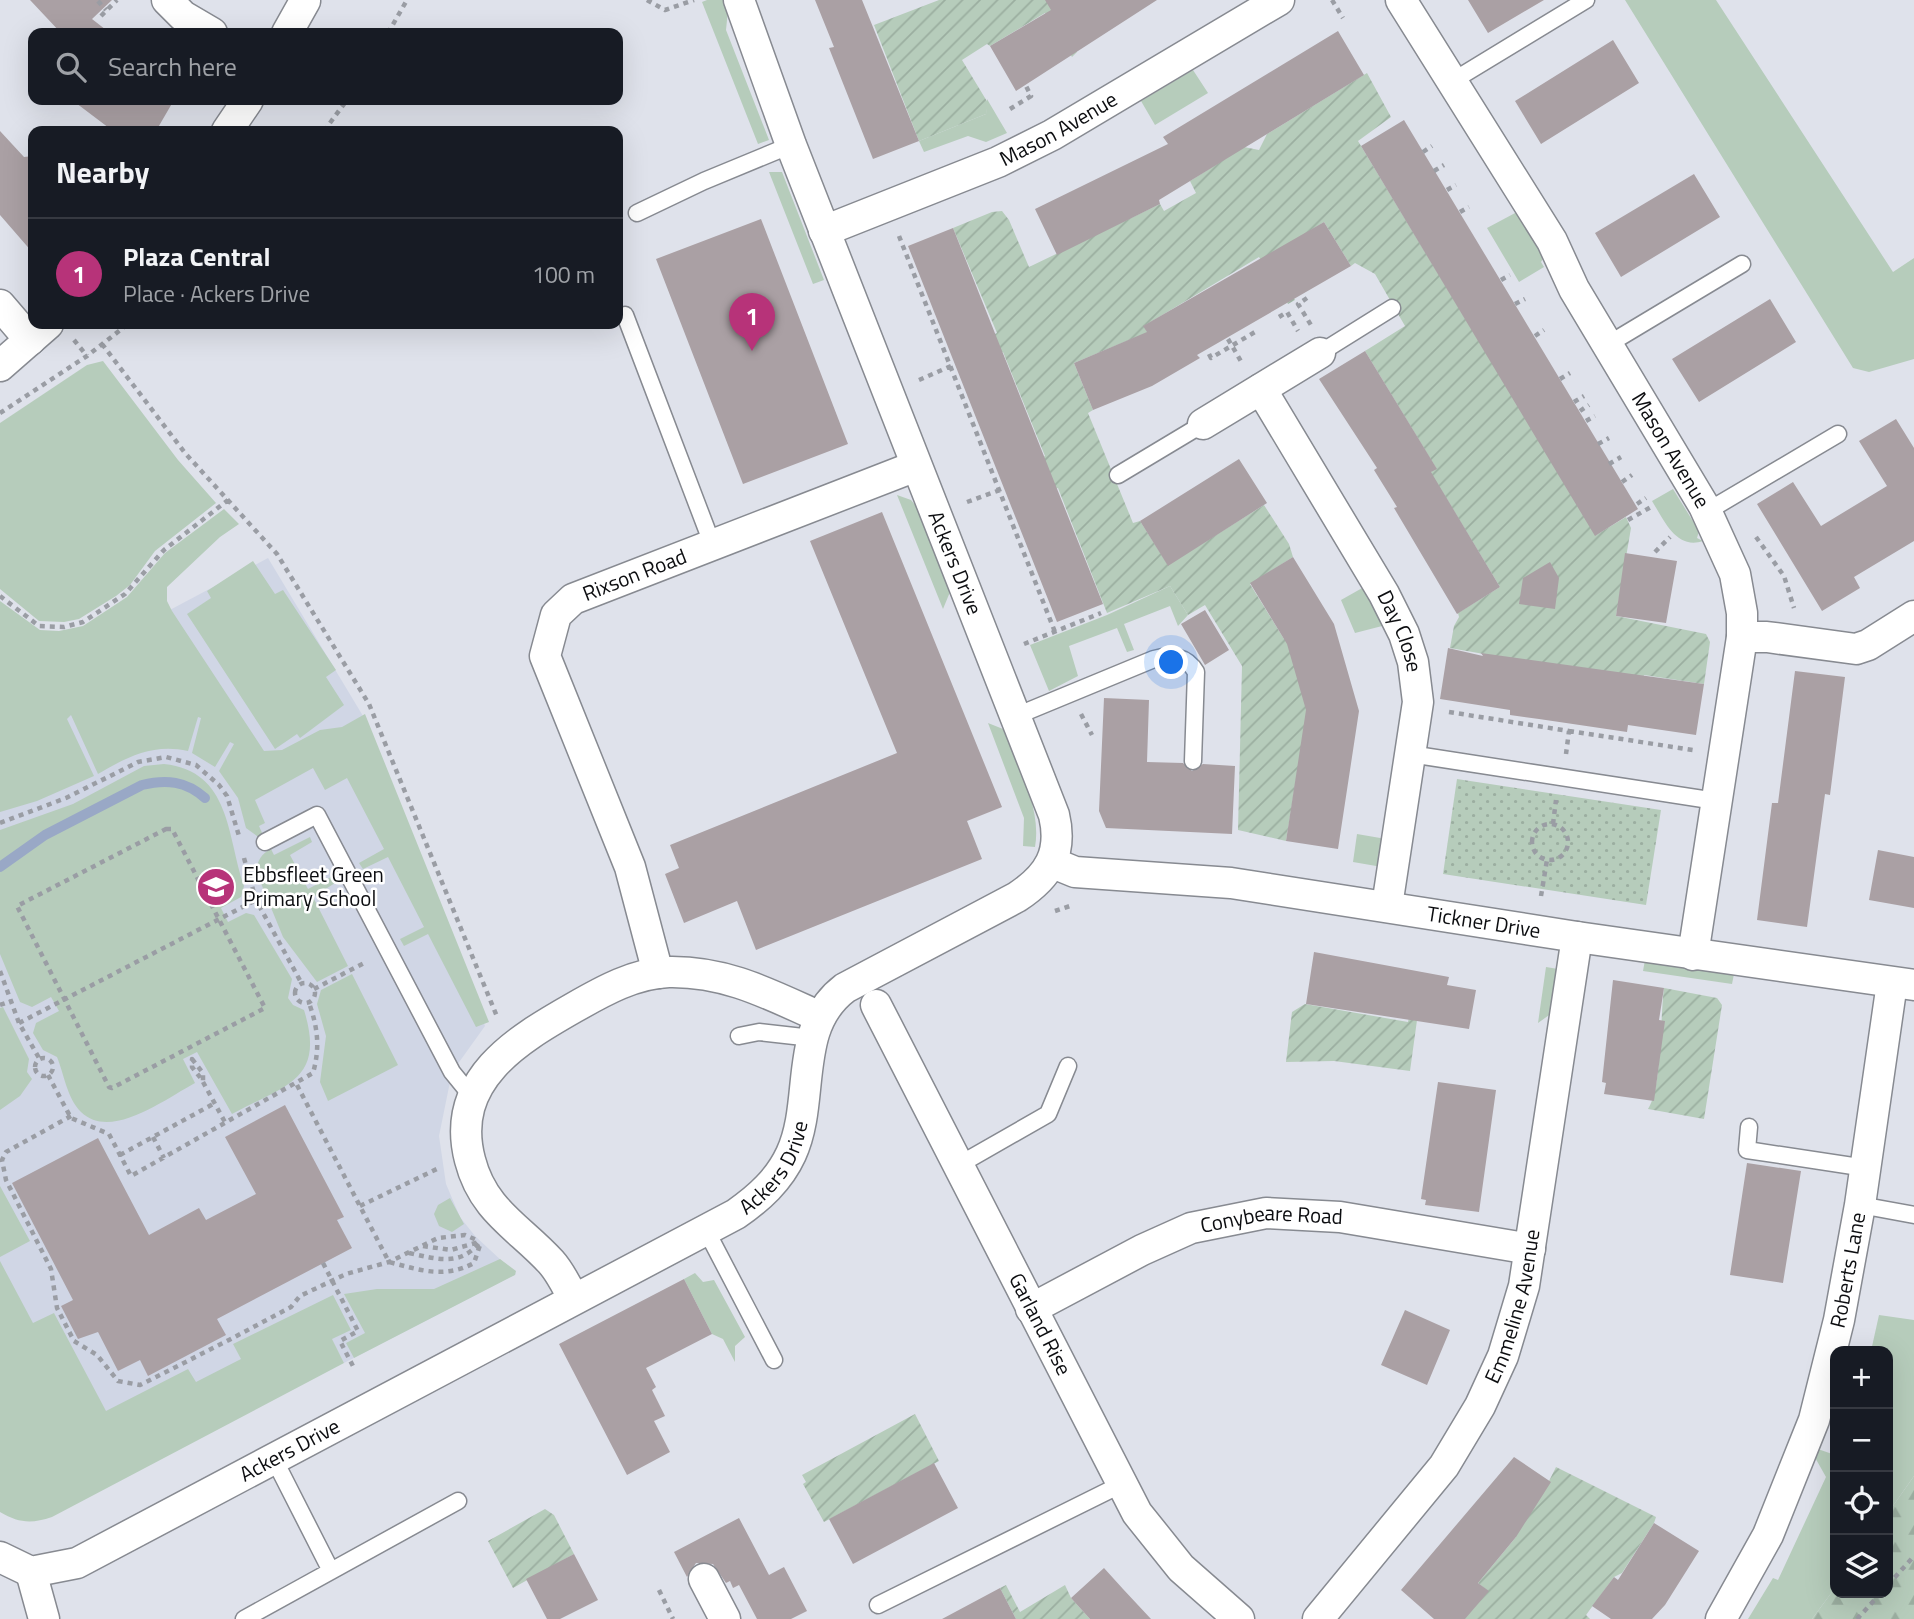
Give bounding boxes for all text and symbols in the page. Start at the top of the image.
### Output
search box [28,28,623,105]
text: Search here [108,47,237,86]
icon: search [52,48,90,86]
street label: Mason Avenue [994,83,1123,174]
text: Nearby [56,149,149,195]
text: Plaza Central [123,237,270,276]
text: 1 [73,257,85,292]
text: 100 m [532,257,595,292]
text: Place · Ackers Drive [123,276,310,311]
pin: 1 [729,293,775,351]
street label: Mason Avenue [1624,385,1719,514]
street label: Ackers Drive [921,506,991,619]
street label: Rixson Road [578,539,691,609]
street label: Day Close [1370,584,1431,674]
your location [1154,645,1188,679]
place label: Ebbsfleet Green Primary School [243,858,384,914]
school or university icon: Ebbsfleet Green Primary School [195,866,237,908]
street label: Tickner Drive [1425,897,1543,946]
street label: Ackers Drive [732,1118,816,1222]
street label: Conybeare Road [1197,1196,1344,1241]
street label: Roberts Lane [1821,1209,1873,1331]
street label: Emmeline Avenue [1476,1227,1547,1388]
street label: Garland Rise [1001,1267,1081,1381]
map controls [1830,1346,1893,1598]
button: + [1830,1346,1893,1409]
button: − [1830,1409,1893,1472]
street label: Ackers Drive [233,1410,345,1489]
button: locate [1830,1472,1893,1535]
button: layers [1830,1535,1893,1598]

